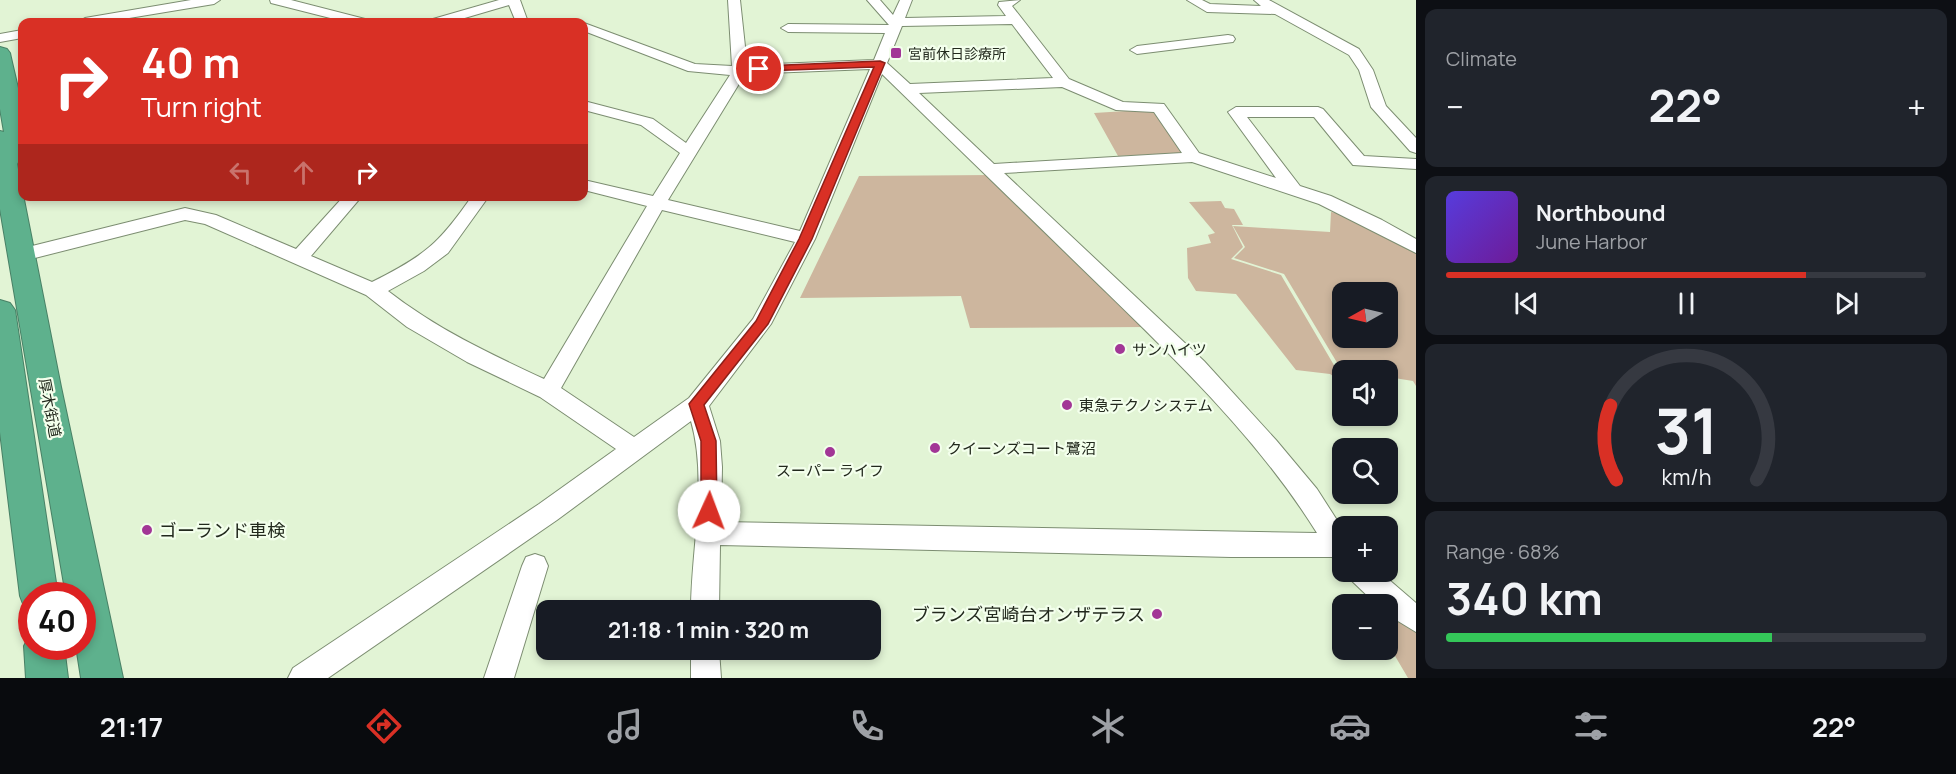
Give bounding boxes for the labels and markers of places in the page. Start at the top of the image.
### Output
pin [733,43,784,94]
place label: 宮前休日診療所 [908,44,1006,63]
marker: 宮前休日診療所 [889,46,903,60]
place label: サンハイツ [1132,339,1207,360]
marker: サンハイツ [1113,342,1127,356]
place label: 東急テクノシステム [1079,395,1213,416]
marker: 東急テクノシステム [1060,398,1074,412]
place label: クイーンズコート鷺沼 [947,438,1096,459]
marker: クイーンズコート鷺沼 [928,441,942,455]
marker: スーパー ライフ [823,445,837,459]
place label: スーパー ライフ [776,460,884,481]
place label: ゴーランド車検 [159,518,286,542]
marker: ゴーランド車検 [140,523,154,537]
place label: ブランズ宮崎台オンザテラス [912,602,1145,626]
marker: ブランズ宮崎台オンザテラス [1150,607,1164,621]

